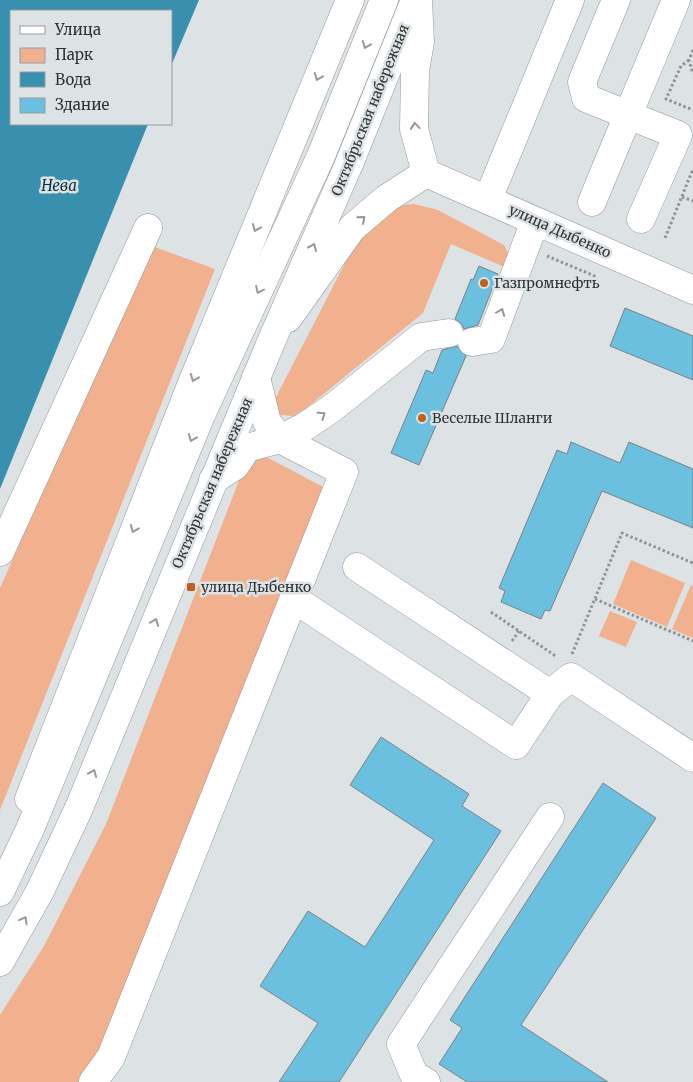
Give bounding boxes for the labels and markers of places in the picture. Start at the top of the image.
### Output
place label: Газпромнефть [494,274,600,292]
marker: Газпромнефть [478,277,490,289]
place label: Веселые Шланги [432,409,553,427]
marker: Веселые Шланги [416,412,428,424]
place label: улица Дыбенко [201,578,311,596]
marker: улица Дыбенко [185,581,197,593]

